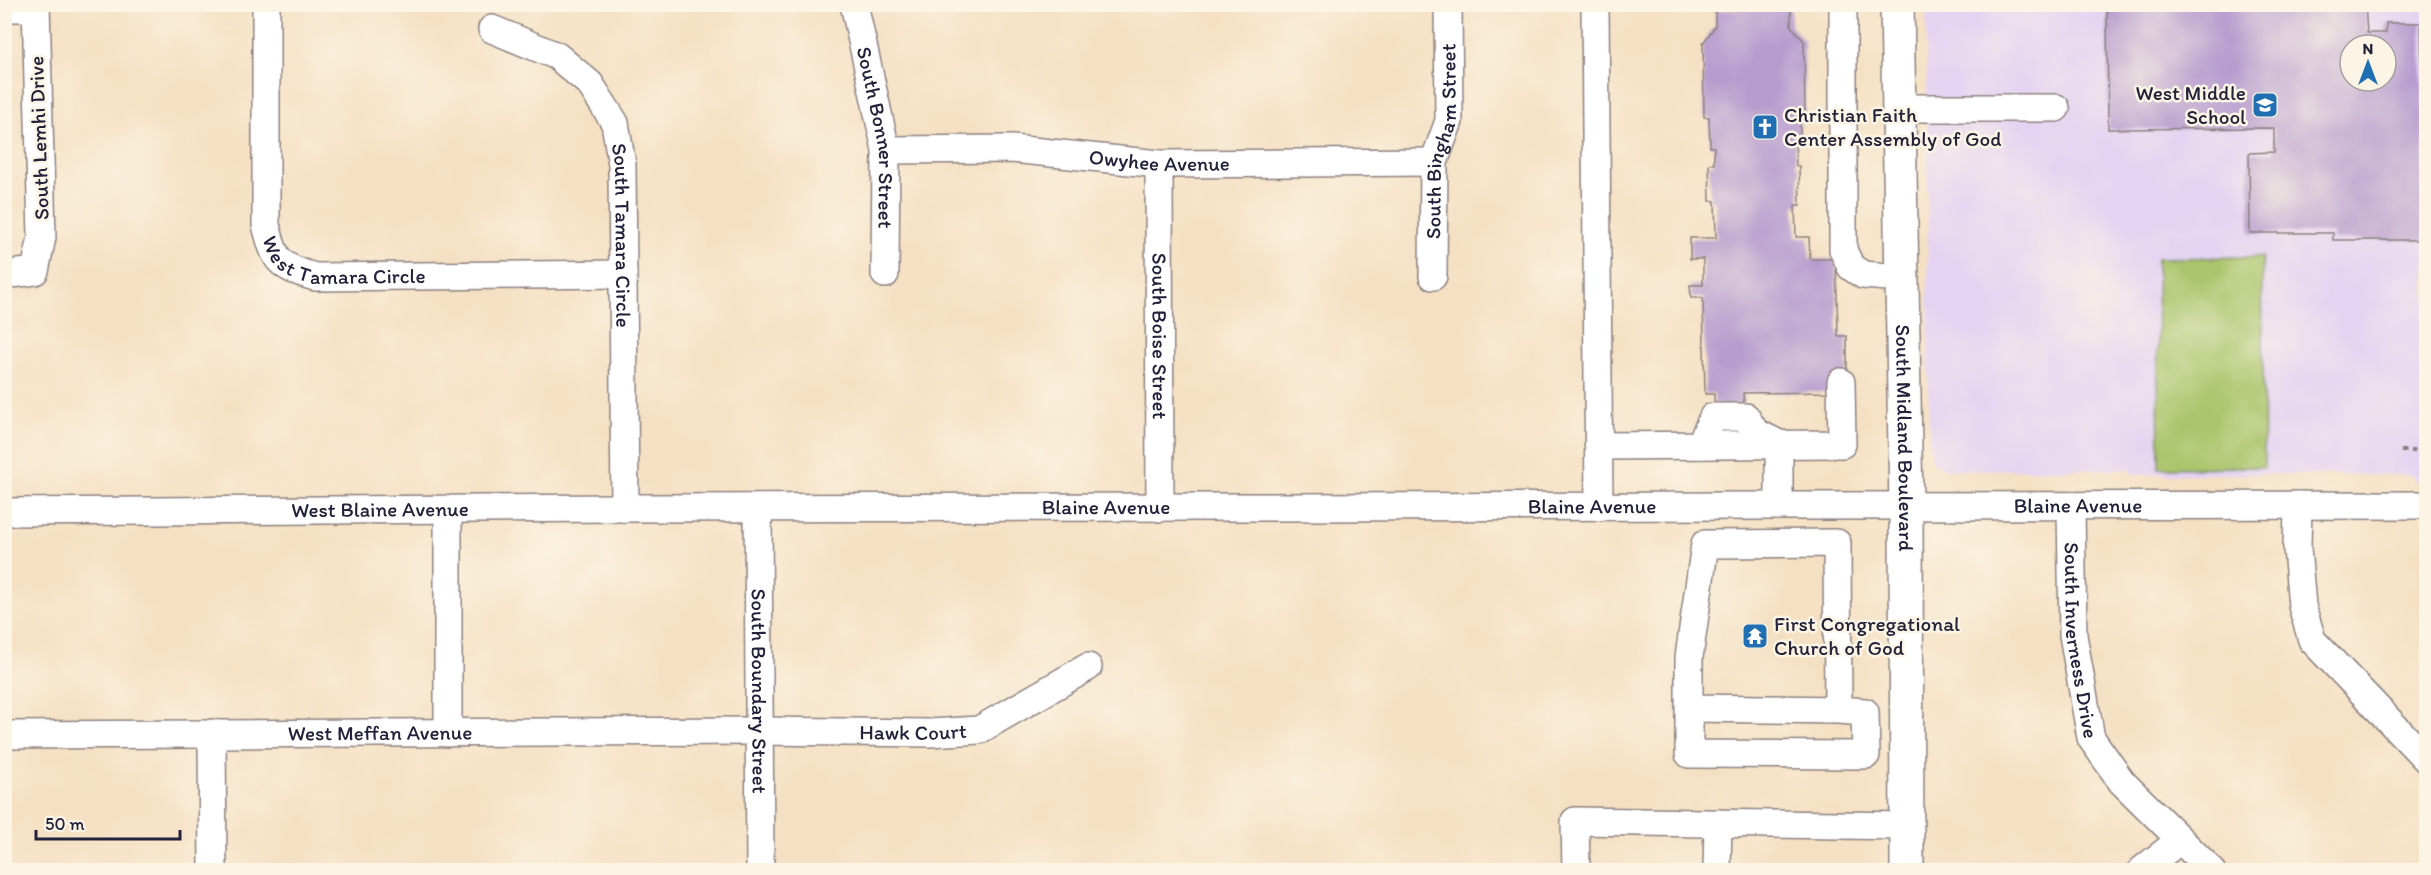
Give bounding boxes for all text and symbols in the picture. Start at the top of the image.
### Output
north arrow [2338,33,2398,93]
text: N [2363,39,2373,58]
street label: South Bingham Street [1420,43,1461,239]
street label: South Bonner Street [852,44,899,229]
street label: South Lemhi Drive [23,56,54,221]
place label: West Middle School [2135,80,2246,129]
school or university icon: West Middle School [2250,90,2280,120]
place label: Christian Faith Center Assembly of God [1784,102,2001,151]
church icon: Christian Faith Center Assembly of God [1750,112,1780,142]
street label: South Tamara Circle [607,141,636,328]
street label: Owyhee Avenue [1088,144,1230,176]
street label: West Tamara Circle [258,232,426,289]
street label: South Boise Street [1147,253,1173,419]
street label: South Midland Boulevard [1891,324,1919,552]
street label: Blaine Avenue [2014,492,2142,518]
street label: Blaine Avenue [1528,493,1656,518]
street label: Blaine Avenue [1042,494,1170,519]
street label: West Blaine Avenue [291,496,469,522]
street label: South Inverness Drive [2060,542,2104,740]
street label: South Boundary Street [746,588,773,794]
place label: First Congregational Church of God [1774,611,1960,660]
temple icon: First Congregational Church of God [1740,621,1770,651]
street label: Hawk Court [859,718,967,745]
street label: West Meffan Avenue [288,720,472,745]
scale bar [36,803,180,841]
text: 50 m [45,813,85,835]

